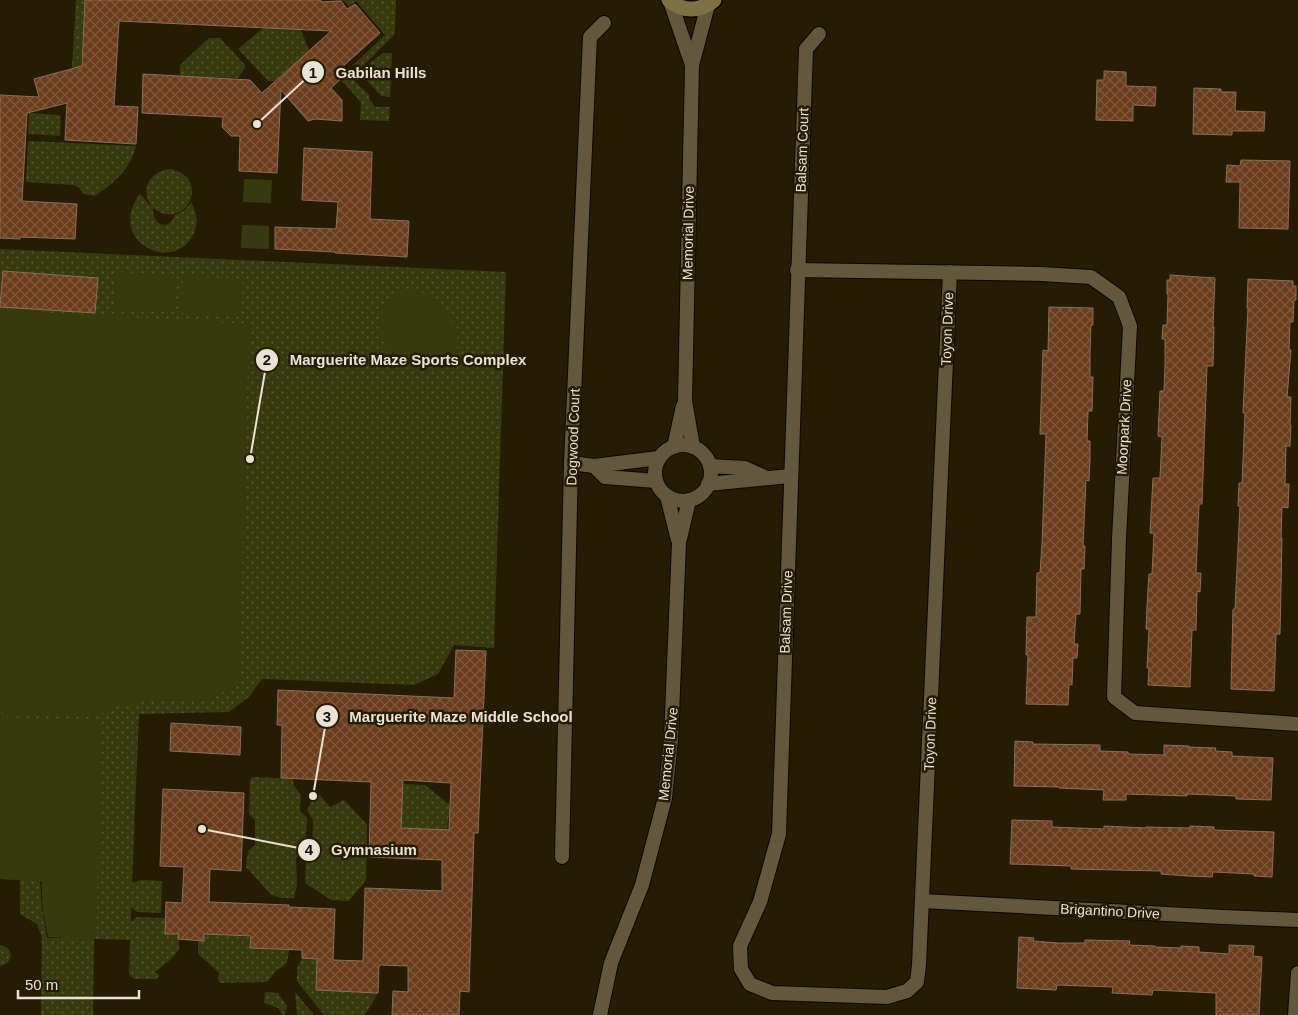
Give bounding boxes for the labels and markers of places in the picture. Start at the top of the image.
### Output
callout: Gabilan Hills [301,57,437,87]
callout: Marguerite Maze Sports Complex [255,345,537,375]
callout: Marguerite Maze Middle School [315,701,583,731]
callout: Gymnasium [296,835,427,865]

